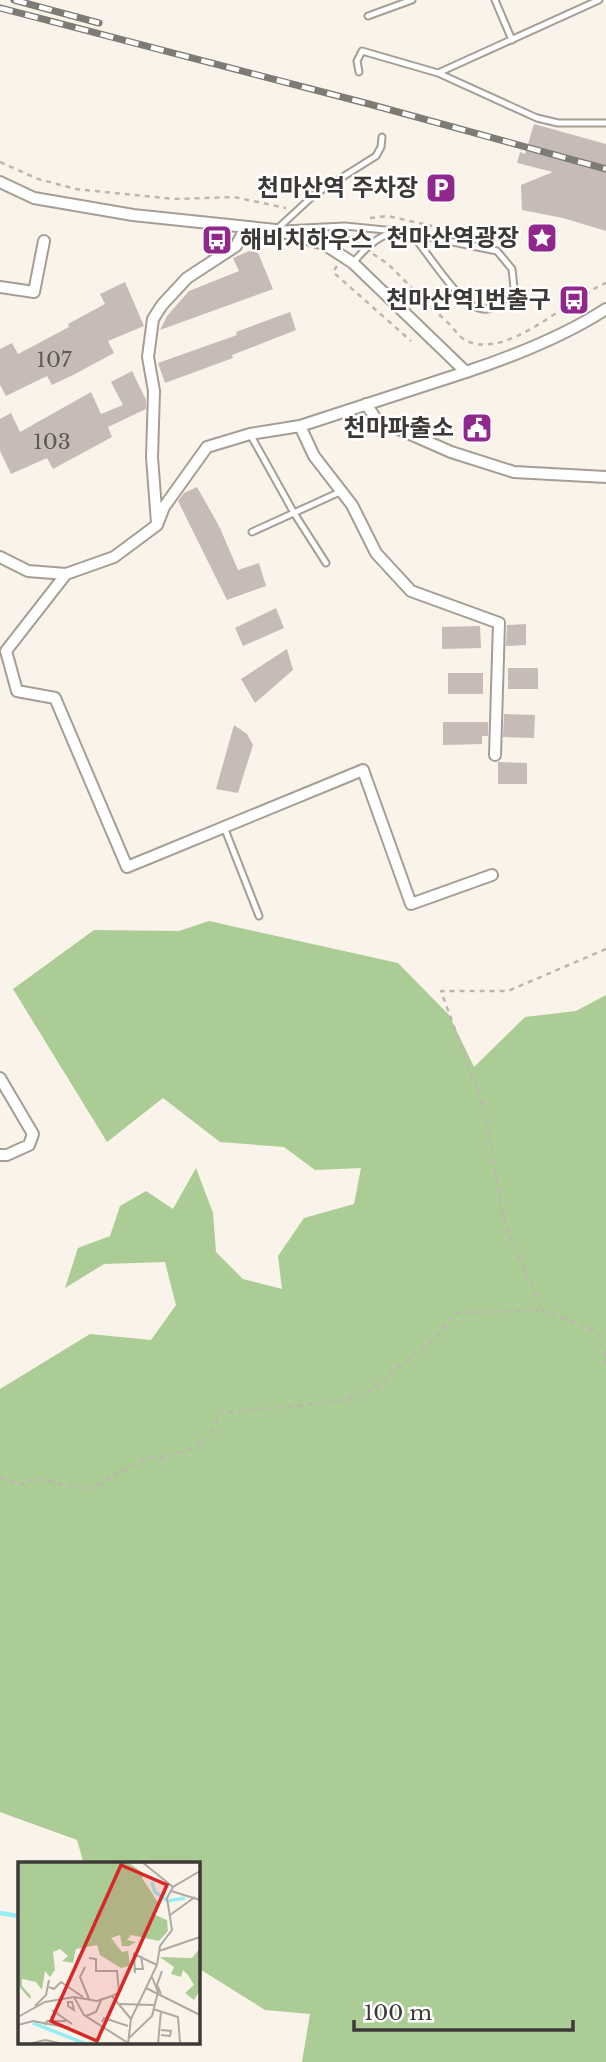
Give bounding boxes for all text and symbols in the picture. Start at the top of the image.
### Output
parking icon: 천마산역 주차장 [424,171,458,205]
place label: 천마산역 주차장 [257,173,418,202]
place icon: 천마산역광장 [525,221,559,255]
bus stop icon: 해비치하우스 [200,223,234,257]
place label: 천마산역광장 [387,223,519,252]
place label: 해비치하우스 [240,225,372,254]
bus stop icon: 천마산역1번출구 [557,283,591,317]
place label: 천마산역1번출구 [386,285,551,314]
house number: 107 [37,347,72,373]
public building icon: 천마파출소 [460,411,494,445]
place label: 천마파출소 [344,413,454,442]
house number: 103 [33,429,71,455]
inset map [18,1862,200,2044]
scale bar [354,1988,573,2032]
text: 100 m [364,2000,432,2026]

